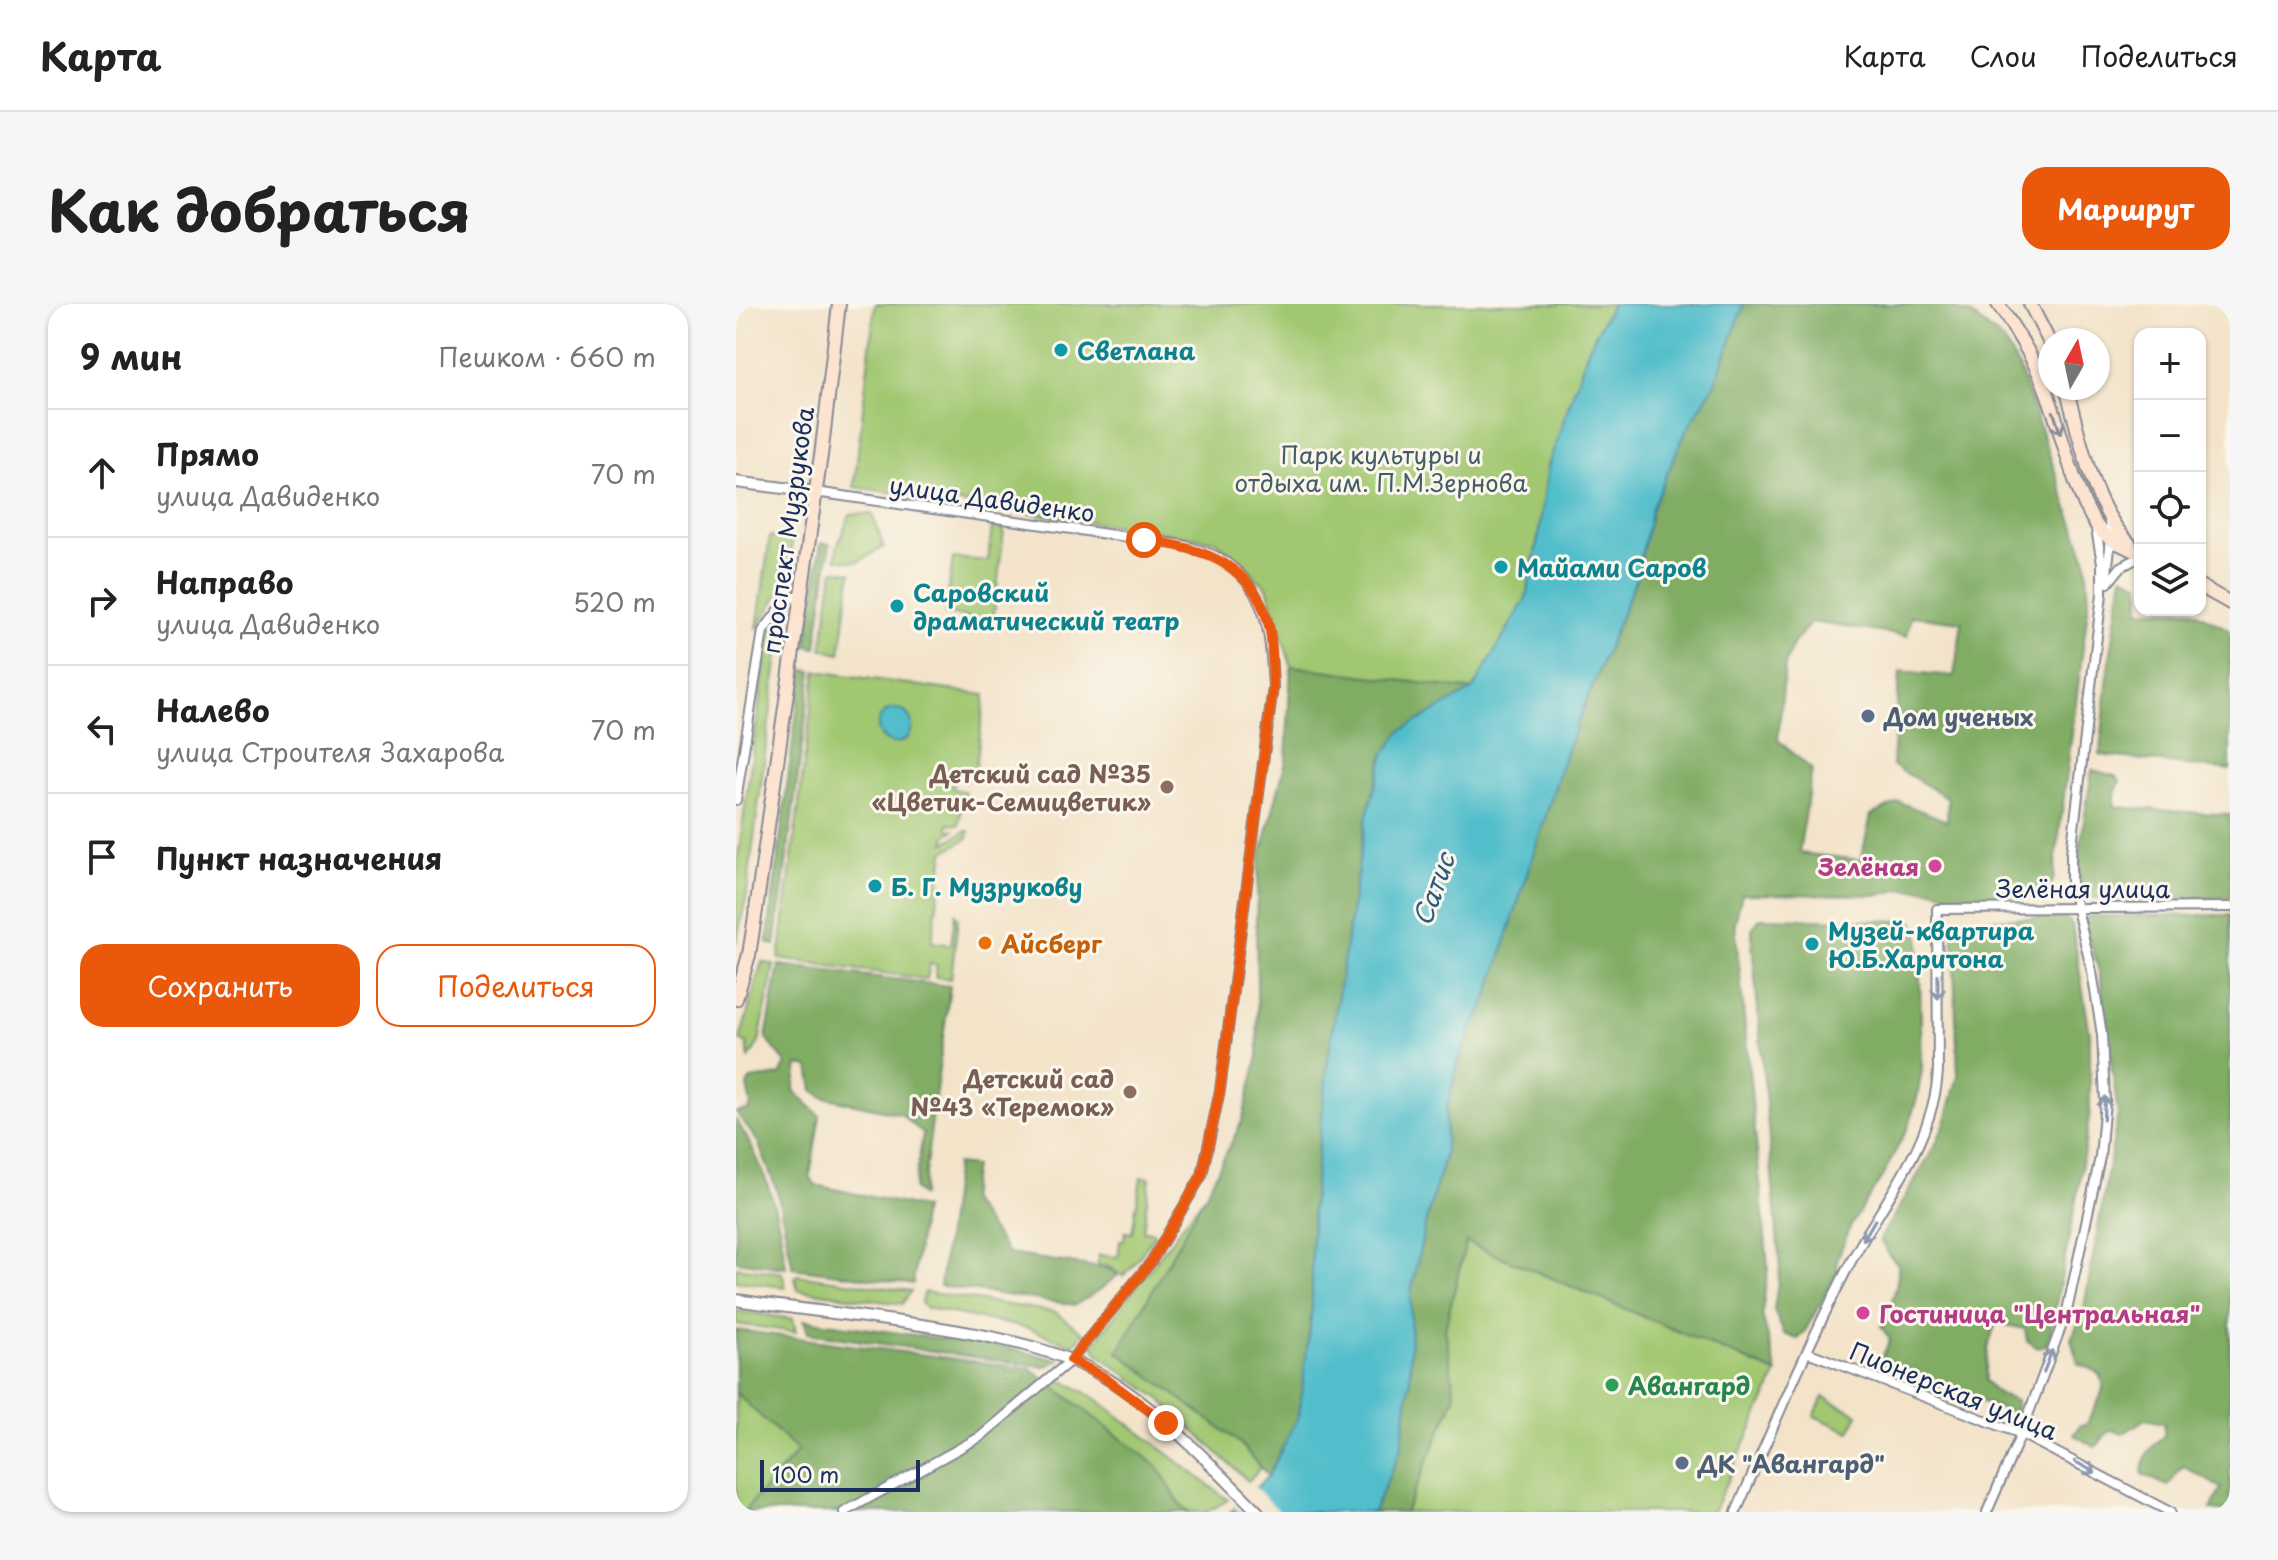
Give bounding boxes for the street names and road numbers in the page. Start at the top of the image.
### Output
street label: проспект Музрукова [752,404,822,656]
street label: улица Давиденко [887,466,1097,530]
street label: Зелёная улица [1996,870,2170,906]
street label: Пионерская улица [1845,1332,2063,1448]

